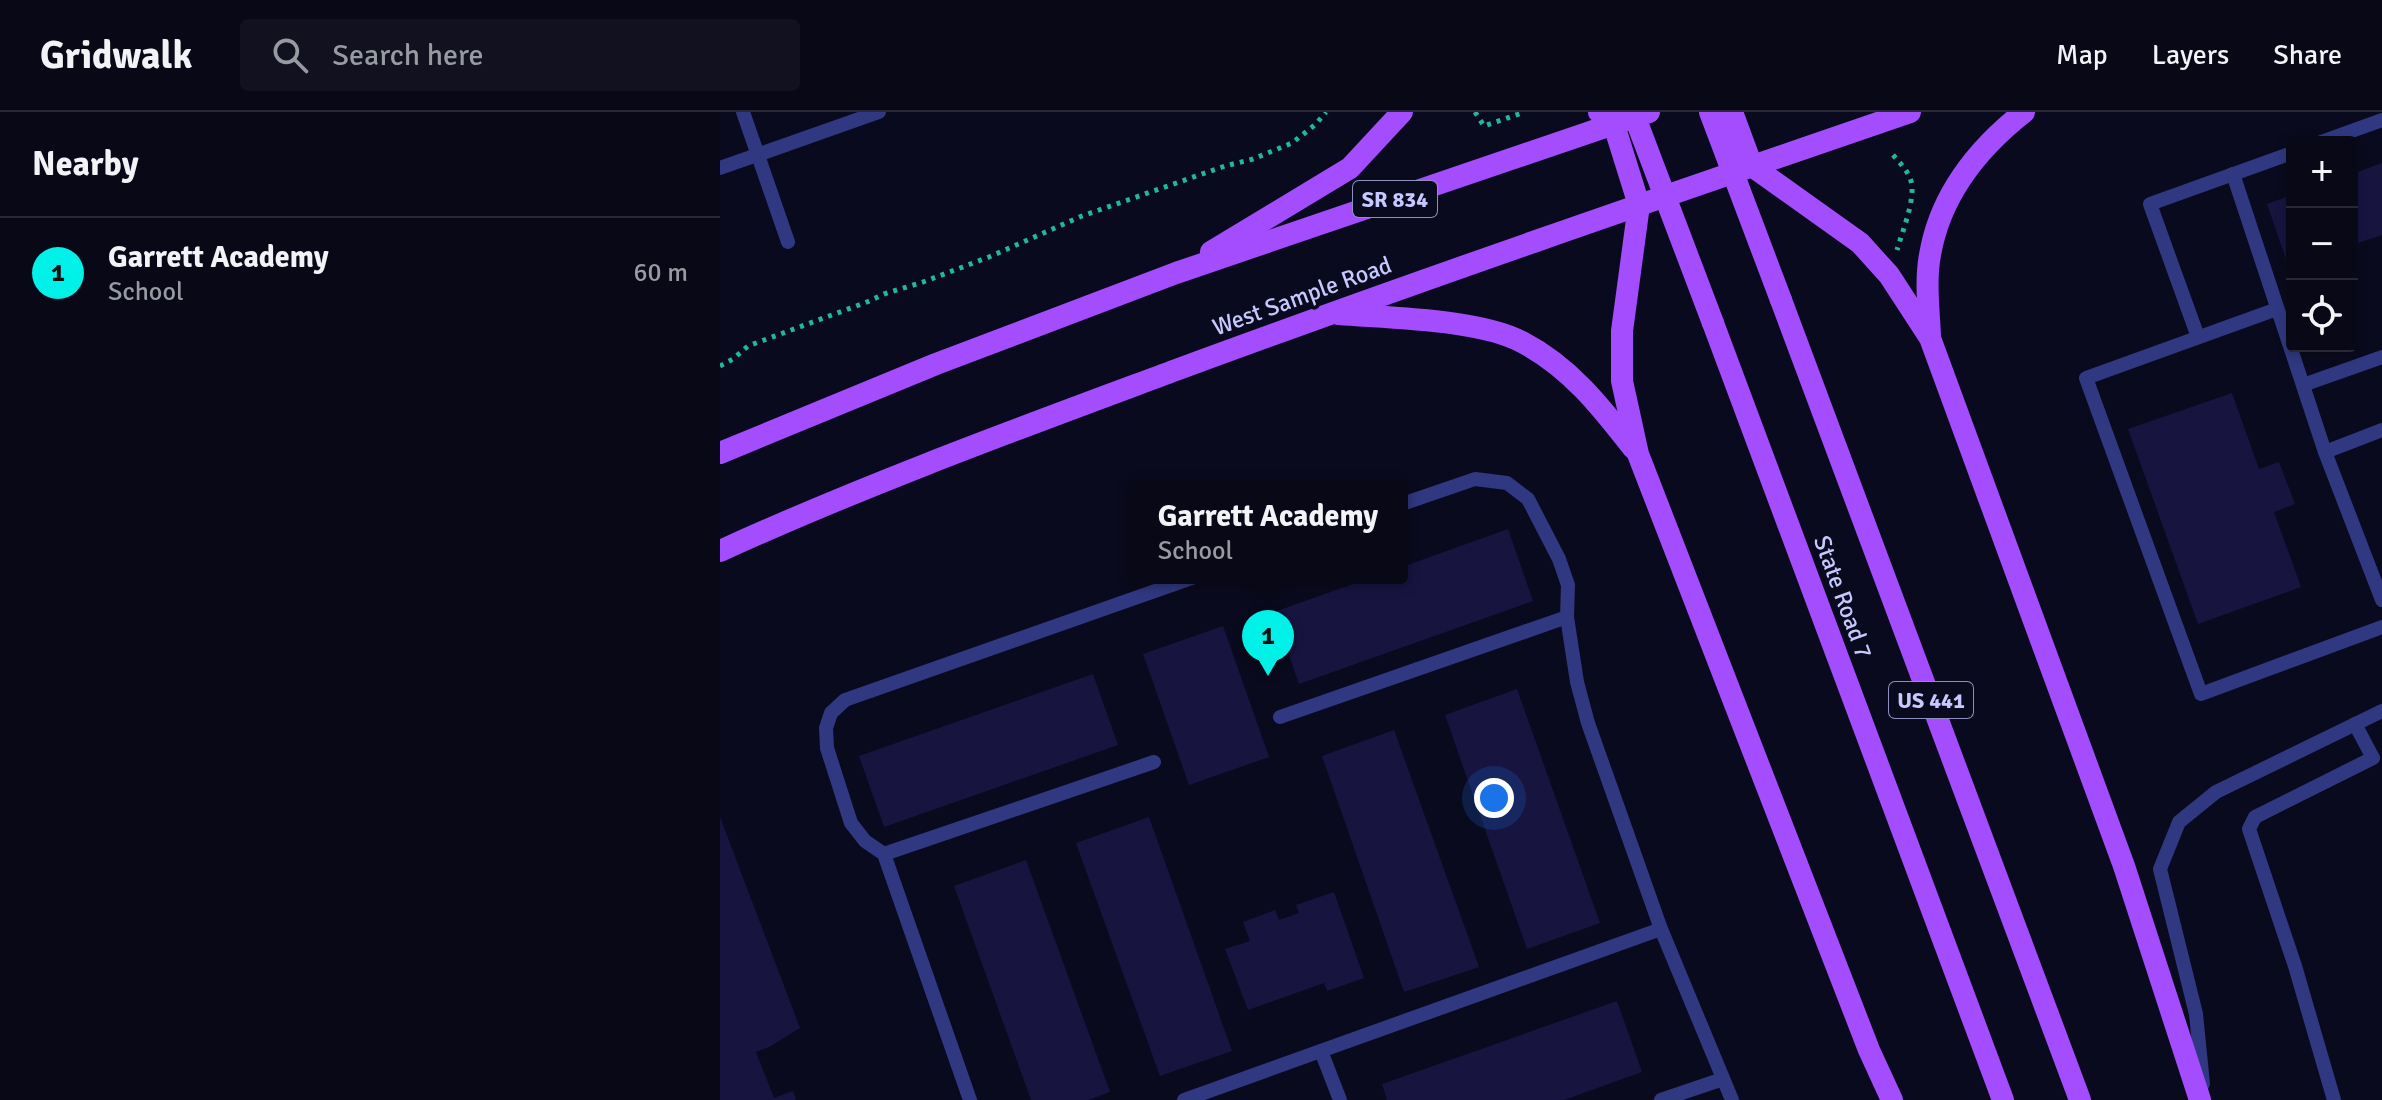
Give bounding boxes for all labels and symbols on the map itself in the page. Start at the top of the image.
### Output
road number: SR 834 [1353,181,1437,217]
street label: West Sample Road [1208,250,1396,342]
street label: State Road 7 [1807,531,1879,663]
pin: 1 [1242,610,1294,676]
road number: US 441 [1889,682,1973,718]
your location [1474,778,1514,818]

